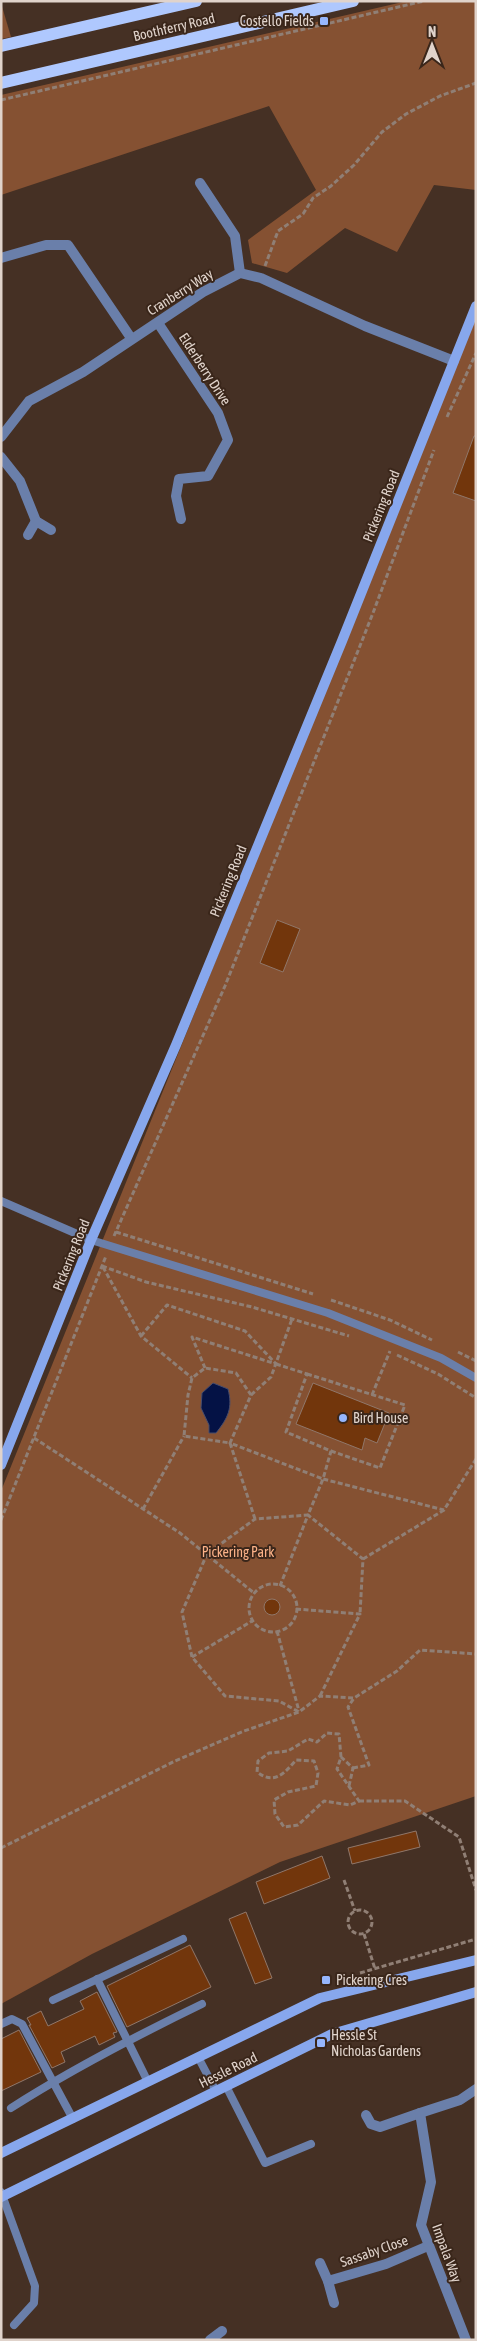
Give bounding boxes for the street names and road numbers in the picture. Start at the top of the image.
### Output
street label: Boothferry Road [132,10,216,44]
street label: Cranberry Way [144,265,216,318]
street label: Elderberry Drive [176,330,234,408]
street label: Pickering Road [359,468,403,544]
street label: Pickering Road [206,843,250,919]
street label: Pickering Road [49,1217,93,1293]
street label: Hessle Road [196,2049,260,2091]
street label: Impala Way [429,2222,465,2285]
street label: Sassaby Close [338,2232,410,2270]

